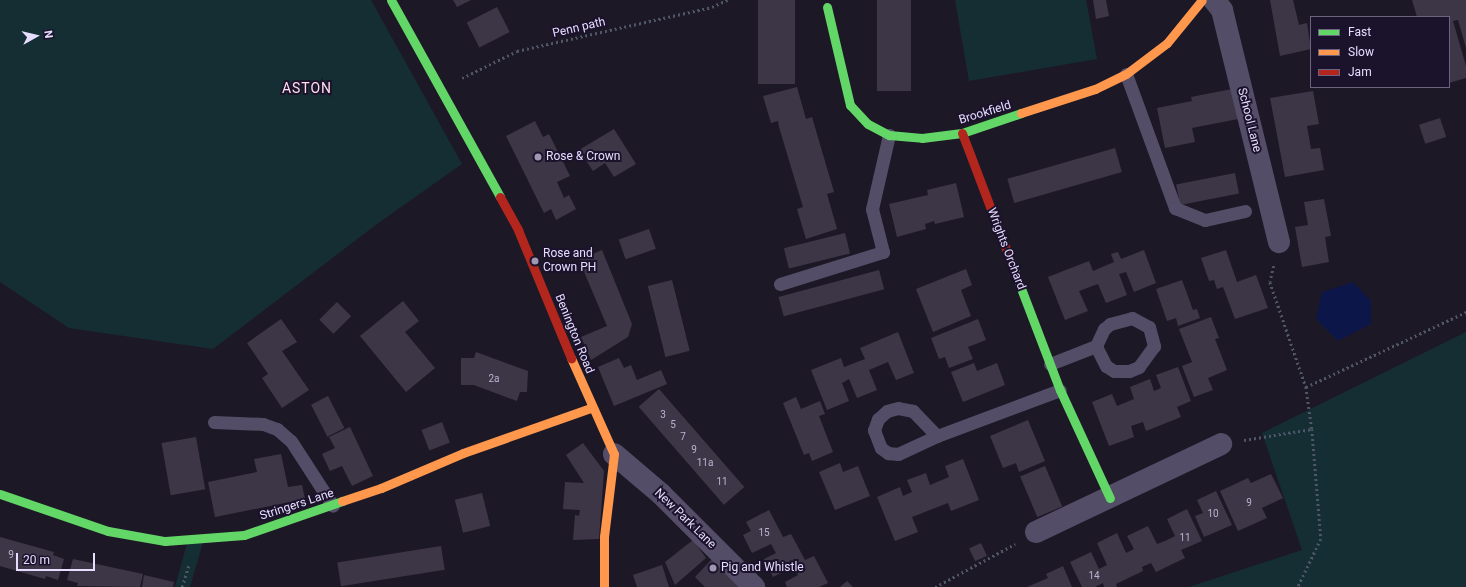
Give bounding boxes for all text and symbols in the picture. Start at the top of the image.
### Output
street label: Penn path [551,15,607,41]
north arrow [16,16,56,56]
legend [1310,16,1450,88]
text: Fast [1348,25,1371,39]
text: N [41,30,55,39]
text: Slow [1348,45,1374,59]
text: Jam [1348,65,1372,79]
district label: ASTON [282,80,332,96]
street label: School Lane [1234,86,1264,154]
street label: Brookfield [957,98,1013,128]
place label: Rose & Crown [546,150,620,164]
marker: Rose & Crown [533,152,543,162]
street label: Wrights Orchard [984,206,1028,292]
place label: Rose and Crown PH [543,247,596,275]
marker: Rose and Crown PH [530,256,540,266]
street label: Benington Road [551,292,597,376]
house number: 2a [488,373,500,385]
house number: 3 [660,409,666,421]
house number: 5 [670,419,676,431]
house number: 7 [680,431,686,443]
house number: 9 [691,444,697,456]
house number: 11a [697,457,713,469]
house number: 11 [716,476,728,488]
street label: Stringers Lane [258,486,336,524]
street label: New Park Lane [651,486,719,552]
house number: 9 [1246,497,1252,509]
house number: 10 [1207,508,1219,520]
house number: 15 [758,527,770,539]
house number: 11 [1179,532,1191,544]
scale bar [18,545,97,571]
house number: 9 [8,549,14,561]
text: 20 m [23,553,50,567]
place label: Pig and Whistle [721,561,804,575]
marker: Pig and Whistle [708,563,718,573]
house number: 14 [1088,570,1100,582]

